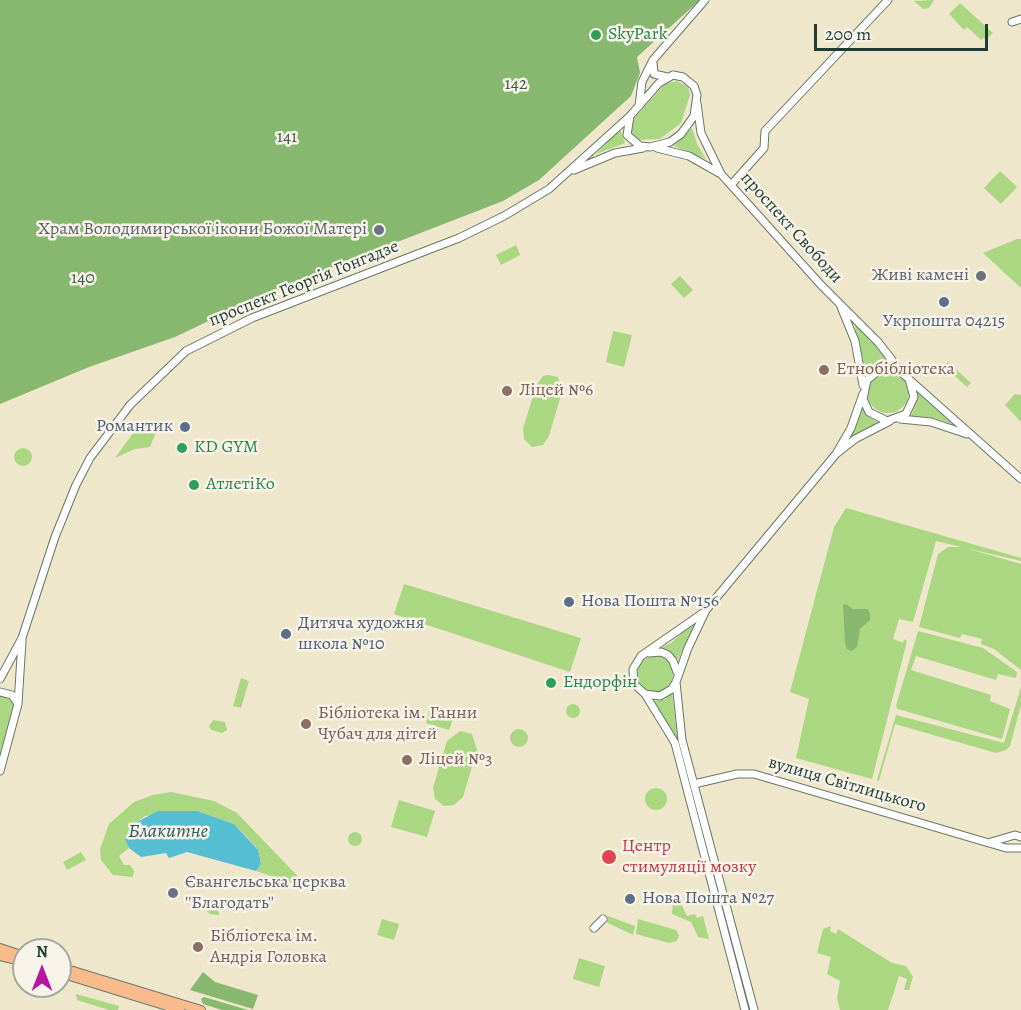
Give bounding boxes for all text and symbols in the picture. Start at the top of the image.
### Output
scale bar [817,12,991,50]
text: 200 m [825,22,871,46]
place label: SkyPark [608,24,668,46]
marker: SkyPark [589,28,603,42]
park label: 142 [505,74,527,96]
park label: 141 [277,127,297,149]
street label: проспект Свободи [735,168,847,288]
place label: Храм Володимирської ікони Божої Матері [38,219,367,241]
marker: Храм Володимирської ікони Божої Матері [372,223,386,237]
street label: проспект Георгія Гонгадзе [206,236,402,332]
place label: Живі камені [872,265,969,287]
park label: 140 [71,268,95,290]
marker: Живі камені [974,269,988,283]
marker: Укрпошта 04215 [937,295,951,309]
place label: Укрпошта 04215 [883,311,1005,333]
place label: Етнобібліотека [836,359,955,381]
marker: Етнобібліотека [817,363,831,377]
place label: Ліцей №6 [519,380,593,402]
marker: Ліцей №6 [500,384,514,398]
place label: Романтик [96,416,173,438]
marker: Романтик [178,420,192,434]
place label: KD GYM [194,437,258,459]
marker: KD GYM [175,441,189,455]
place label: АтлетіКо [206,474,275,496]
marker: АтлетіКо [187,478,201,492]
place label: Нова Пошта №156 [581,591,719,613]
marker: Нова Пошта №156 [562,595,576,609]
place label: Дитяча художня школа №10 [298,613,425,656]
marker: Дитяча художня школа №10 [279,627,293,641]
place label: Ендорфін [563,672,637,694]
marker: Ендорфін [544,676,558,690]
place label: Бібліотека ім. Ганни Чубач для дітей [318,703,477,746]
marker: Бібліотека ім. Ганни Чубач для дітей [299,717,313,731]
place label: Ліцей №3 [419,749,493,771]
street label: вулиця Світлицького [766,752,928,818]
marker: Ліцей №3 [400,753,414,767]
water label: Блакитне [128,820,208,844]
place label: Центр стимуляції мозку [622,836,756,878]
marker: Центр стимуляції мозку [600,848,618,866]
place label: Євангельська церква ''Благодать'' [185,872,346,914]
marker: Євангельська церква ''Благодать'' [166,886,180,900]
place label: Нова Пошта №27 [642,888,774,910]
marker: Нова Пошта №27 [623,892,637,906]
place label: Бібліотека ім. Андрія Головка [210,926,327,968]
north arrow [12,938,72,998]
marker: Бібліотека ім. Андрія Головка [191,940,205,954]
text: N [36,941,48,963]

